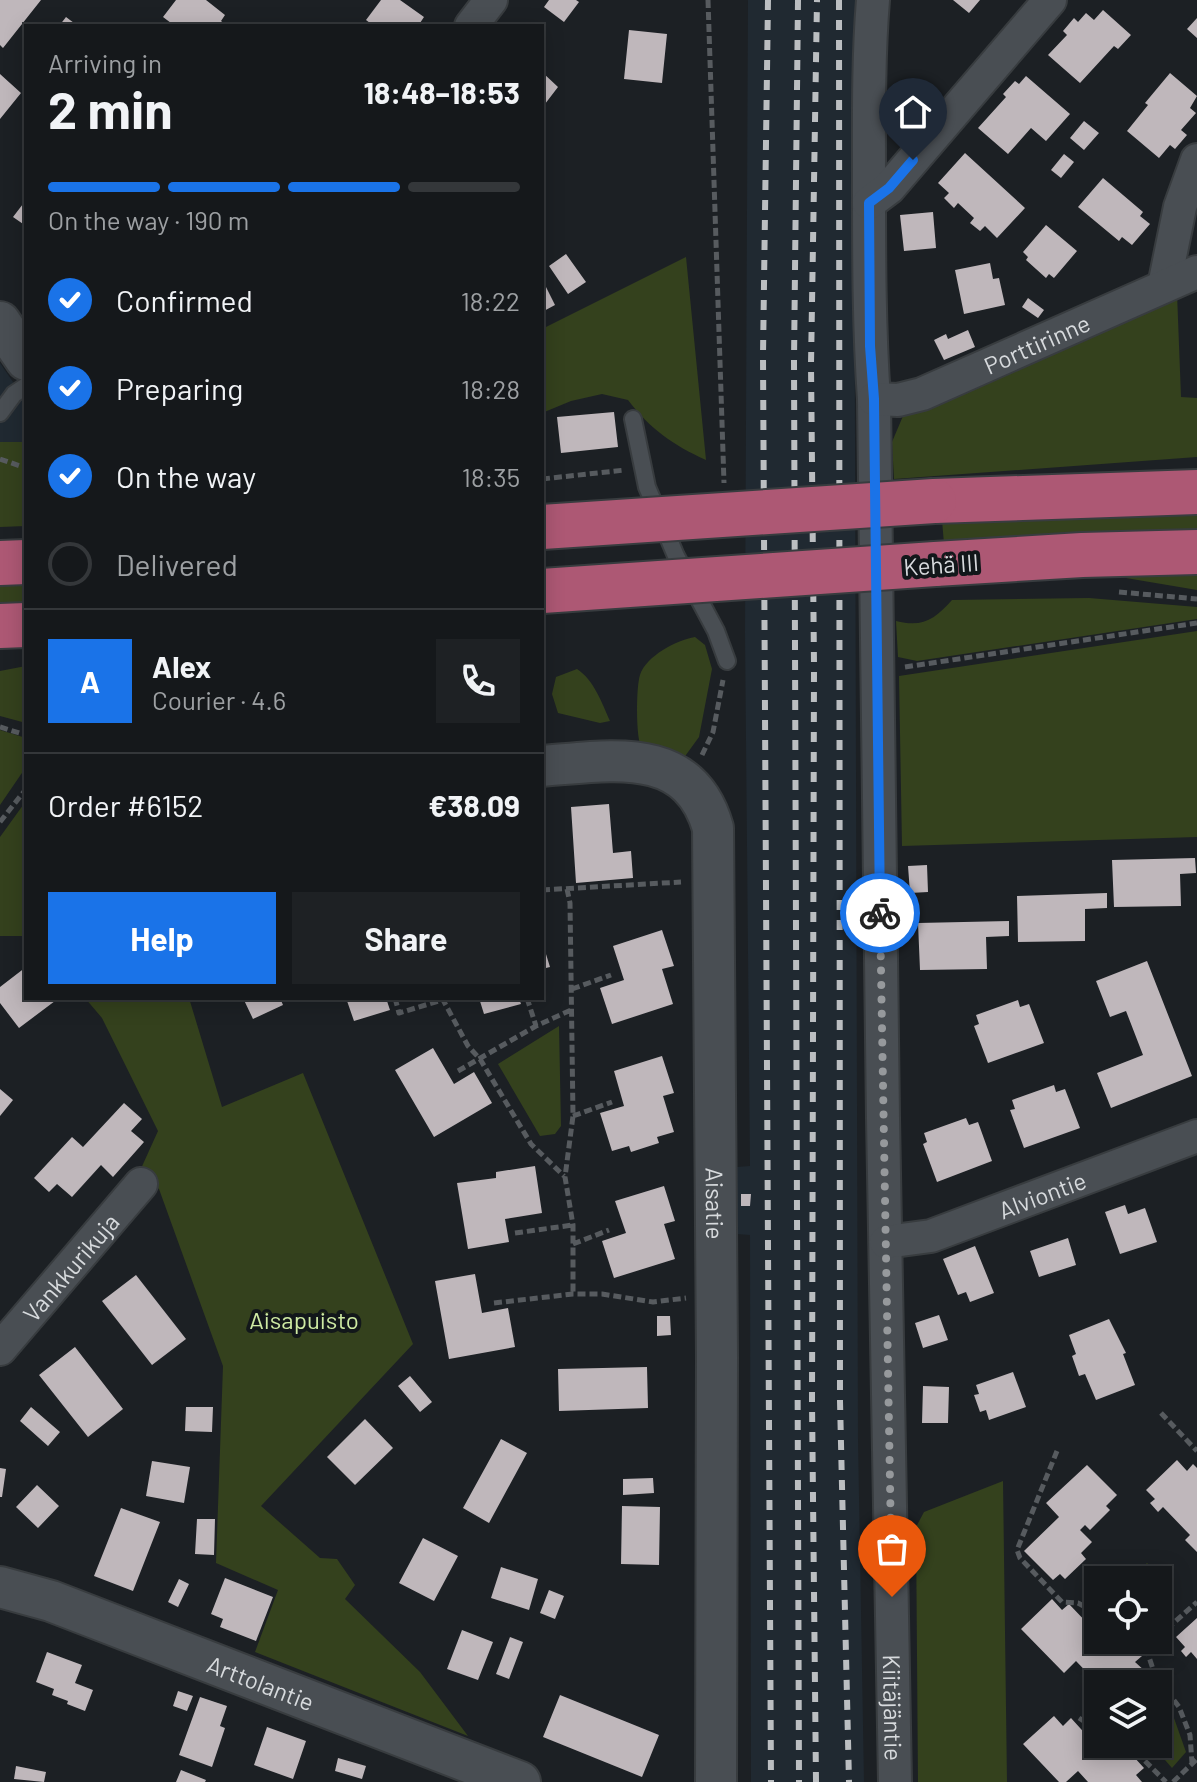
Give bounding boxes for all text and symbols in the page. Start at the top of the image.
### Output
text: Arriving in [48,47,162,78]
text: 18:48–18:53 [363,74,520,110]
text: 2 min [48,77,173,139]
pin [879,78,947,160]
icon: home [891,90,935,134]
text: On the way · 190 m [48,204,249,235]
icon: check [48,278,92,322]
text: Confirmed [116,282,253,318]
text: 18:22 [461,285,520,316]
street label: Porttirinne [979,307,1094,379]
icon: check [48,366,92,410]
text: Preparing [116,370,243,406]
text: 18:28 [461,373,520,404]
icon: check [48,454,92,498]
text: On the way [116,458,256,494]
text: 18:35 [462,461,520,492]
text: Delivered [116,546,238,582]
street label: Kehä III [902,547,980,581]
button: phone [436,639,520,723]
text: Alex [152,648,211,684]
text: A [80,663,100,699]
text: Courier · 4.6 [152,684,286,715]
text: Order #6152 [48,787,203,823]
text: €38.09 [428,787,520,823]
courier [840,873,920,953]
icon: bike [858,891,902,935]
button: Help [48,892,276,984]
button: Share [292,892,520,984]
street label: Alviontie [994,1165,1090,1224]
street label: Aisatie [701,1167,731,1240]
street label: Vankkurikuja [16,1207,124,1327]
park label: Aisapuisto [249,1305,359,1334]
pin [858,1515,926,1597]
icon: bag [870,1527,914,1571]
map controls [1084,1566,1172,1758]
button: locate [1084,1566,1172,1654]
street label: Arttolantie [203,1648,319,1716]
street label: Kiitäjäntie [878,1654,909,1761]
button: layers [1084,1670,1172,1758]

